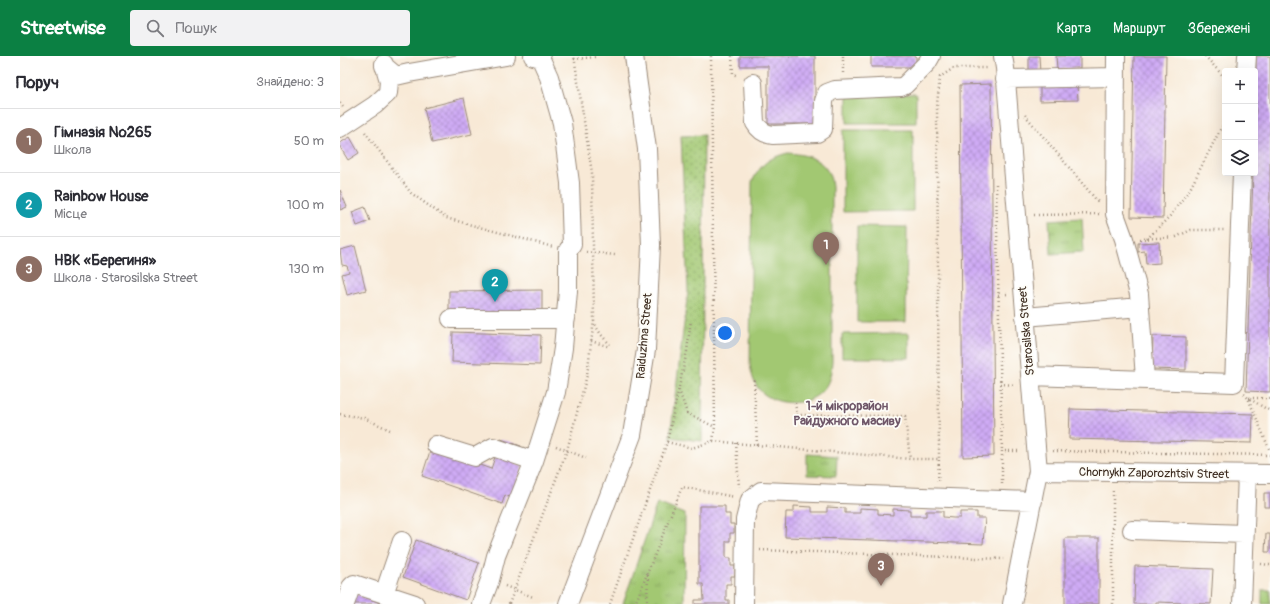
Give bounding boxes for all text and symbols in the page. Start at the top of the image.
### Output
search box [130,10,410,46]
text: Streetwise [20,16,106,40]
icon: search [144,17,166,39]
text: Пошук [176,19,217,38]
text: Карта [1056,20,1091,37]
text: Маршрут [1113,20,1166,37]
text: Збережені [1188,20,1250,37]
map controls [1222,68,1258,176]
button: + [1222,68,1258,104]
text: Поруч [16,72,59,93]
text: Знайдено: 3 [256,74,324,90]
button: − [1222,104,1258,140]
text: Гімназія №265 [54,123,152,142]
text: 1 [26,133,32,149]
text: 50 m [294,133,324,149]
button: layers [1222,140,1258,176]
text: Школа [54,142,91,158]
text: Rainbow House [54,187,149,206]
text: 2 [25,197,33,213]
text: 100 m [287,197,324,213]
text: Місце [54,206,87,222]
pin: 1 [813,232,839,265]
text: НВК «Берегиня» [54,251,156,270]
text: 3 [25,261,33,277]
text: 130 m [288,261,324,277]
pin: 2 [482,269,508,302]
text: Школа · Starosilska Street [54,270,198,286]
street label: Starosilska Street [1015,286,1038,376]
street label: Raiduzhna Street [633,292,656,380]
your location [715,323,735,343]
district label: 1-й мікрорайон Райдужного масиву [793,398,901,429]
street label: Chornykh Zaporozhtsiv Street [1079,465,1229,482]
pin: 3 [868,553,894,586]

